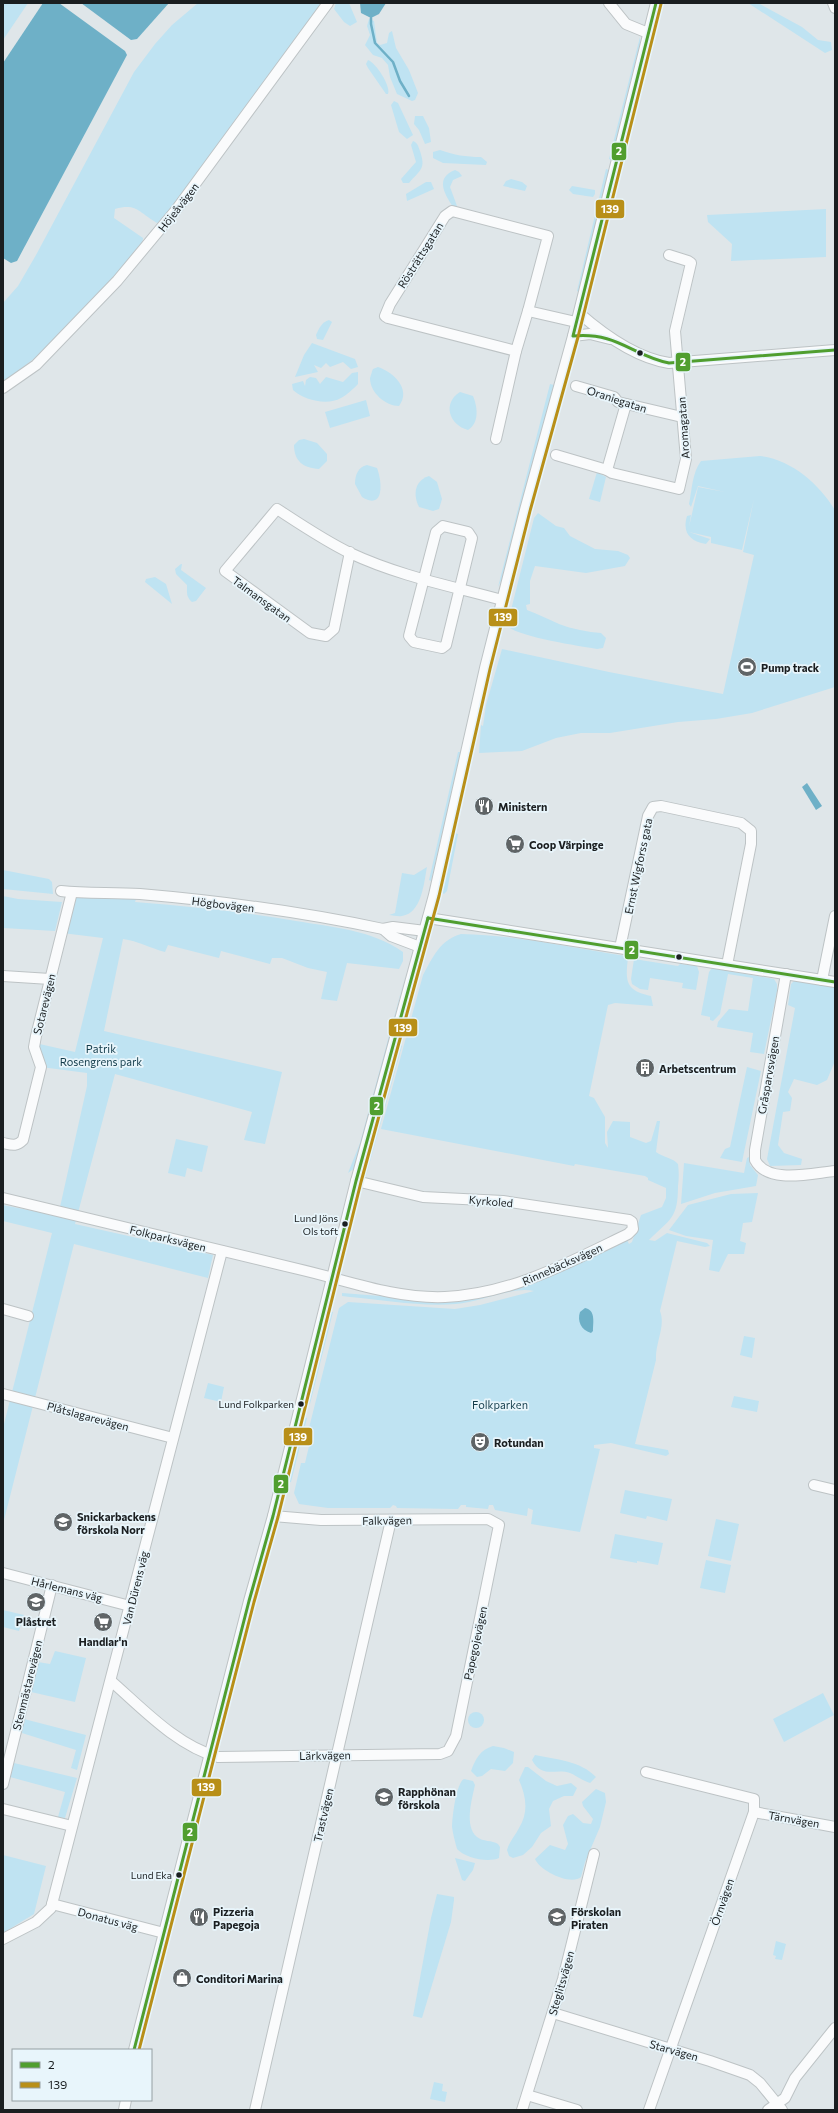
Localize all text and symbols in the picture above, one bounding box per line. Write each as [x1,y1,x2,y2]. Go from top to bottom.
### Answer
line badge: 2 [611,142,627,161]
text: 2 [616,144,622,157]
street label: Höjeåvägen [155,180,201,234]
line badge: 139 [595,199,625,219]
text: 139 [601,202,619,215]
street label: Rösträttsgatan [395,220,445,290]
unlabelled marker [635,348,645,358]
line badge: 2 [675,352,691,372]
text: 2 [680,355,686,368]
street label: Oraniegatan [585,383,649,415]
street label: Aromagatan [674,397,692,459]
street label: Talmansgatan [230,573,294,625]
line badge: 139 [488,608,518,627]
text: 139 [494,610,512,623]
sports icon: Pump track [736,656,758,678]
place label: Pump track [761,661,820,674]
restaurant icon: Ministern [473,795,495,817]
place label: Ministern [498,800,547,813]
street label: Ernst Wigforss gata [621,817,655,915]
supermarket icon: Coop Värpinge [504,833,526,855]
place label: Coop Värpinge [529,838,604,851]
street label: Högbovägen [191,894,255,914]
line badge: 2 [624,940,639,960]
text: 2 [629,943,635,956]
unlabelled marker [674,952,684,962]
street label: Sotarevägen [30,972,58,1036]
line badge: 139 [388,1018,418,1037]
text: 139 [394,1021,412,1034]
street label: Gråsparvsvägen [755,1035,781,1115]
park label: Patrik Rosengrens park [60,1042,142,1068]
building icon: Arbetscentrum [634,1057,656,1079]
place label: Arbetscentrum [659,1062,736,1075]
line badge: 2 [369,1096,384,1116]
text: 2 [374,1099,380,1112]
street label: Kyrkoled [468,1193,514,1209]
place label: Lund Jöns Ols toft [294,1212,338,1237]
marker: Lund Jöns Ols toft [340,1219,350,1229]
street label: Folkparksvägen [129,1222,207,1254]
street label: Rinnebäcksvägen [520,1241,604,1287]
place label: Lund Folkparken [218,1398,294,1410]
park label: Folkparken [472,1398,528,1411]
street label: Plåtslagarevägen [46,1399,130,1433]
marker: Lund Folkparken [296,1399,306,1409]
line badge: 139 [283,1427,313,1446]
text: 139 [289,1430,307,1443]
theatre icon: Rotundan [469,1431,491,1453]
place label: Rotundan [494,1436,544,1449]
line badge: 2 [273,1474,289,1494]
text: 2 [278,1477,284,1490]
place label: Snickarbackens förskola Norr [77,1510,156,1536]
school or university icon: Snickarbackens förskola Norr [52,1511,74,1533]
street label: Falkvägen [362,1513,412,1527]
street label: Van Dürens väg [119,1550,151,1626]
street label: Hårlemans väg [30,1574,104,1604]
school or university icon: Plåstret [25,1591,47,1613]
street label: Papegojevägen [461,1605,489,1681]
supermarket icon: Handlar'n [92,1611,114,1633]
place label: Plåstret [16,1615,57,1628]
place label: Handlar'n [78,1635,128,1648]
street label: Stenmästarevägen [10,1639,44,1731]
street label: Lärkvägen [299,1748,351,1762]
line badge: 139 [191,1778,222,1797]
text: 139 [197,1780,215,1793]
place label: Rapphönan förskola [398,1785,456,1811]
school or university icon: Rapphönan förskola [373,1786,395,1808]
street label: Trastvägen [310,1787,336,1843]
street label: Tärnvägen [767,1808,821,1830]
line badge: 2 [182,1822,198,1842]
text: 2 [187,1825,193,1838]
place label: Lund Eka [131,1869,172,1881]
marker: Lund Eka [174,1870,184,1880]
street label: Örnvägen [707,1877,736,1927]
street label: Donatus väg [77,1905,140,1933]
place label: Pizzeria Papegoja [213,1905,260,1931]
place label: Förskolan Piraten [571,1905,621,1931]
restaurant icon: Pizzeria Papegoja [188,1906,210,1928]
school or university icon: Förskolan Piraten [546,1906,568,1928]
street label: Steglitsvägen [546,1949,576,2017]
shop icon: Conditori Marina [171,1967,193,1989]
place label: Conditori Marina [196,1972,283,1985]
street label: Starvägen [648,2037,700,2063]
legend [12,2049,152,2101]
text: 2 [48,2057,55,2071]
text: 139 [48,2077,67,2091]

